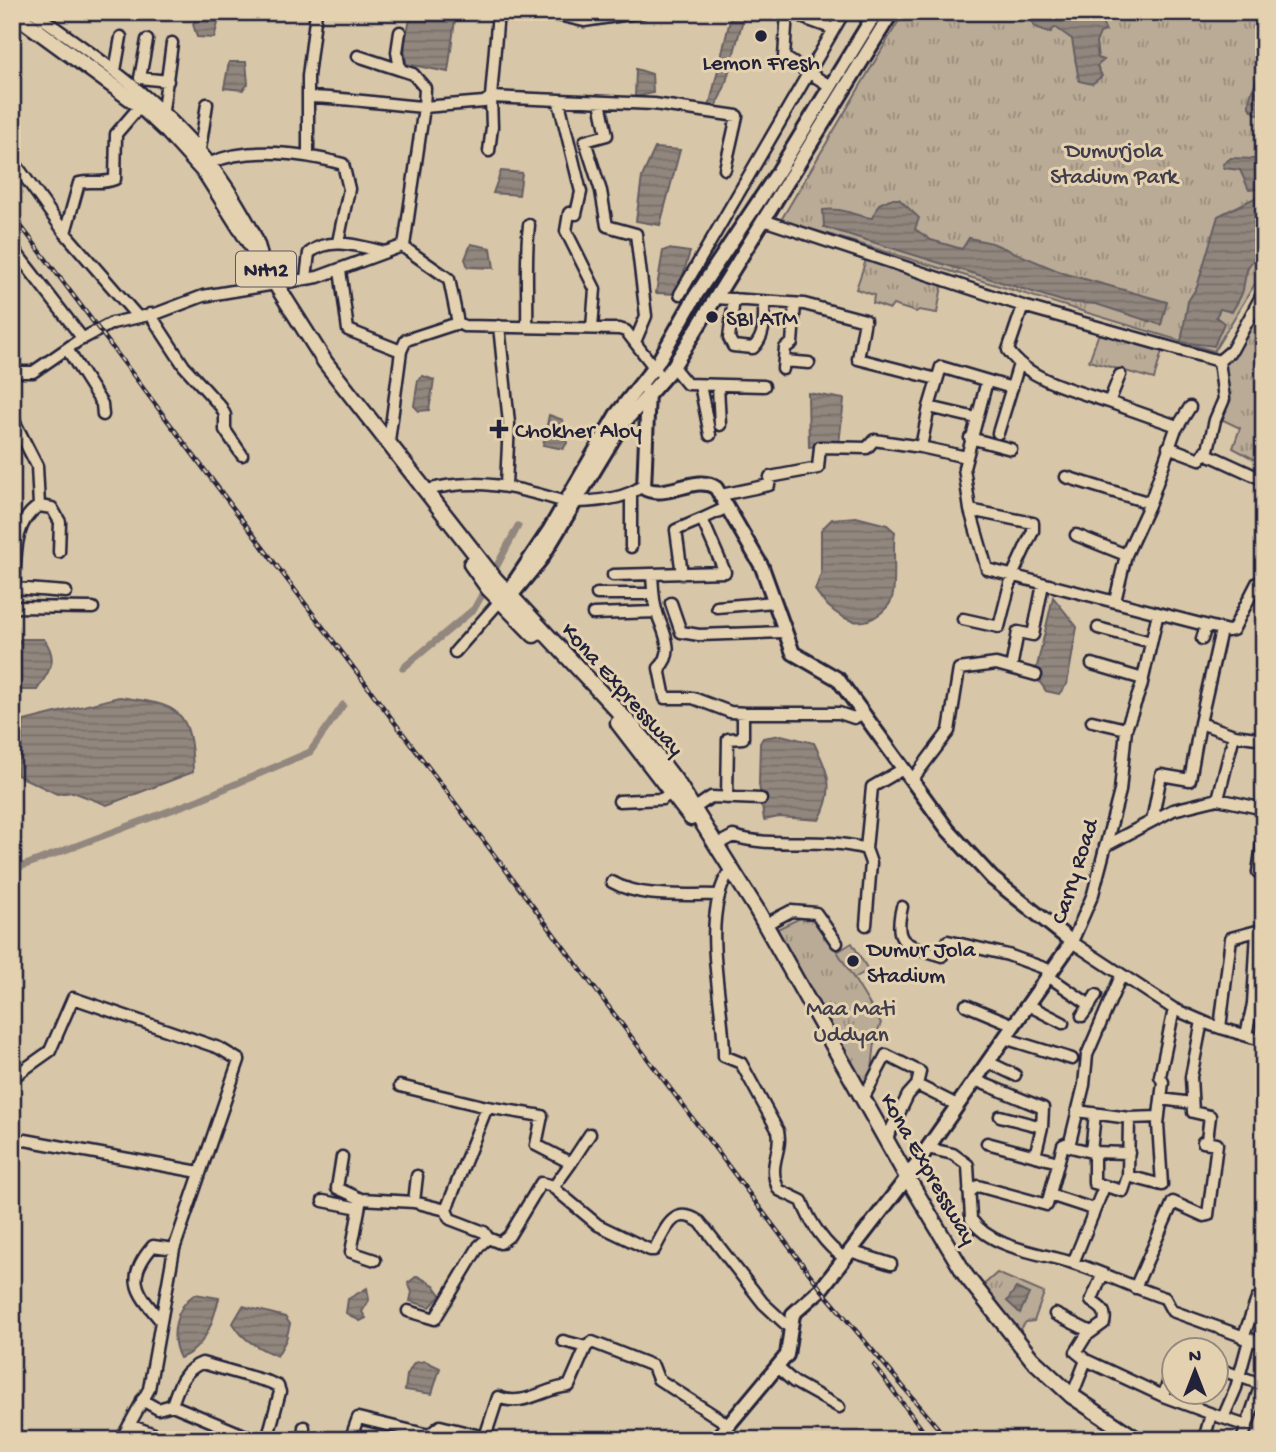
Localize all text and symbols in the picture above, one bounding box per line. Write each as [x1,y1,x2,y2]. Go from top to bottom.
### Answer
marker: Lemon Fresh [753,28,769,44]
place label: Lemon Fresh [702,51,820,78]
park label: Dumurjola Stadium Park [1050,139,1181,192]
road number: NH12 [236,252,296,286]
place label: SBI ATM [726,307,799,334]
marker: SBI ATM [704,309,720,325]
marker: Chokher Aloy [489,419,509,439]
place label: Chokher Aloy [515,419,642,446]
street label: Kona Expressway [554,618,688,763]
street label: Carry Road [1047,815,1106,928]
place label: Dumur Jola Stadium [865,938,977,991]
marker: Dumur Jola Stadium [845,953,861,969]
park label: Maa Mati Uddyan [806,997,896,1050]
street label: Kona Expressway [873,1089,981,1250]
north arrow [1160,1336,1230,1406]
text: N [1189,1346,1201,1369]

